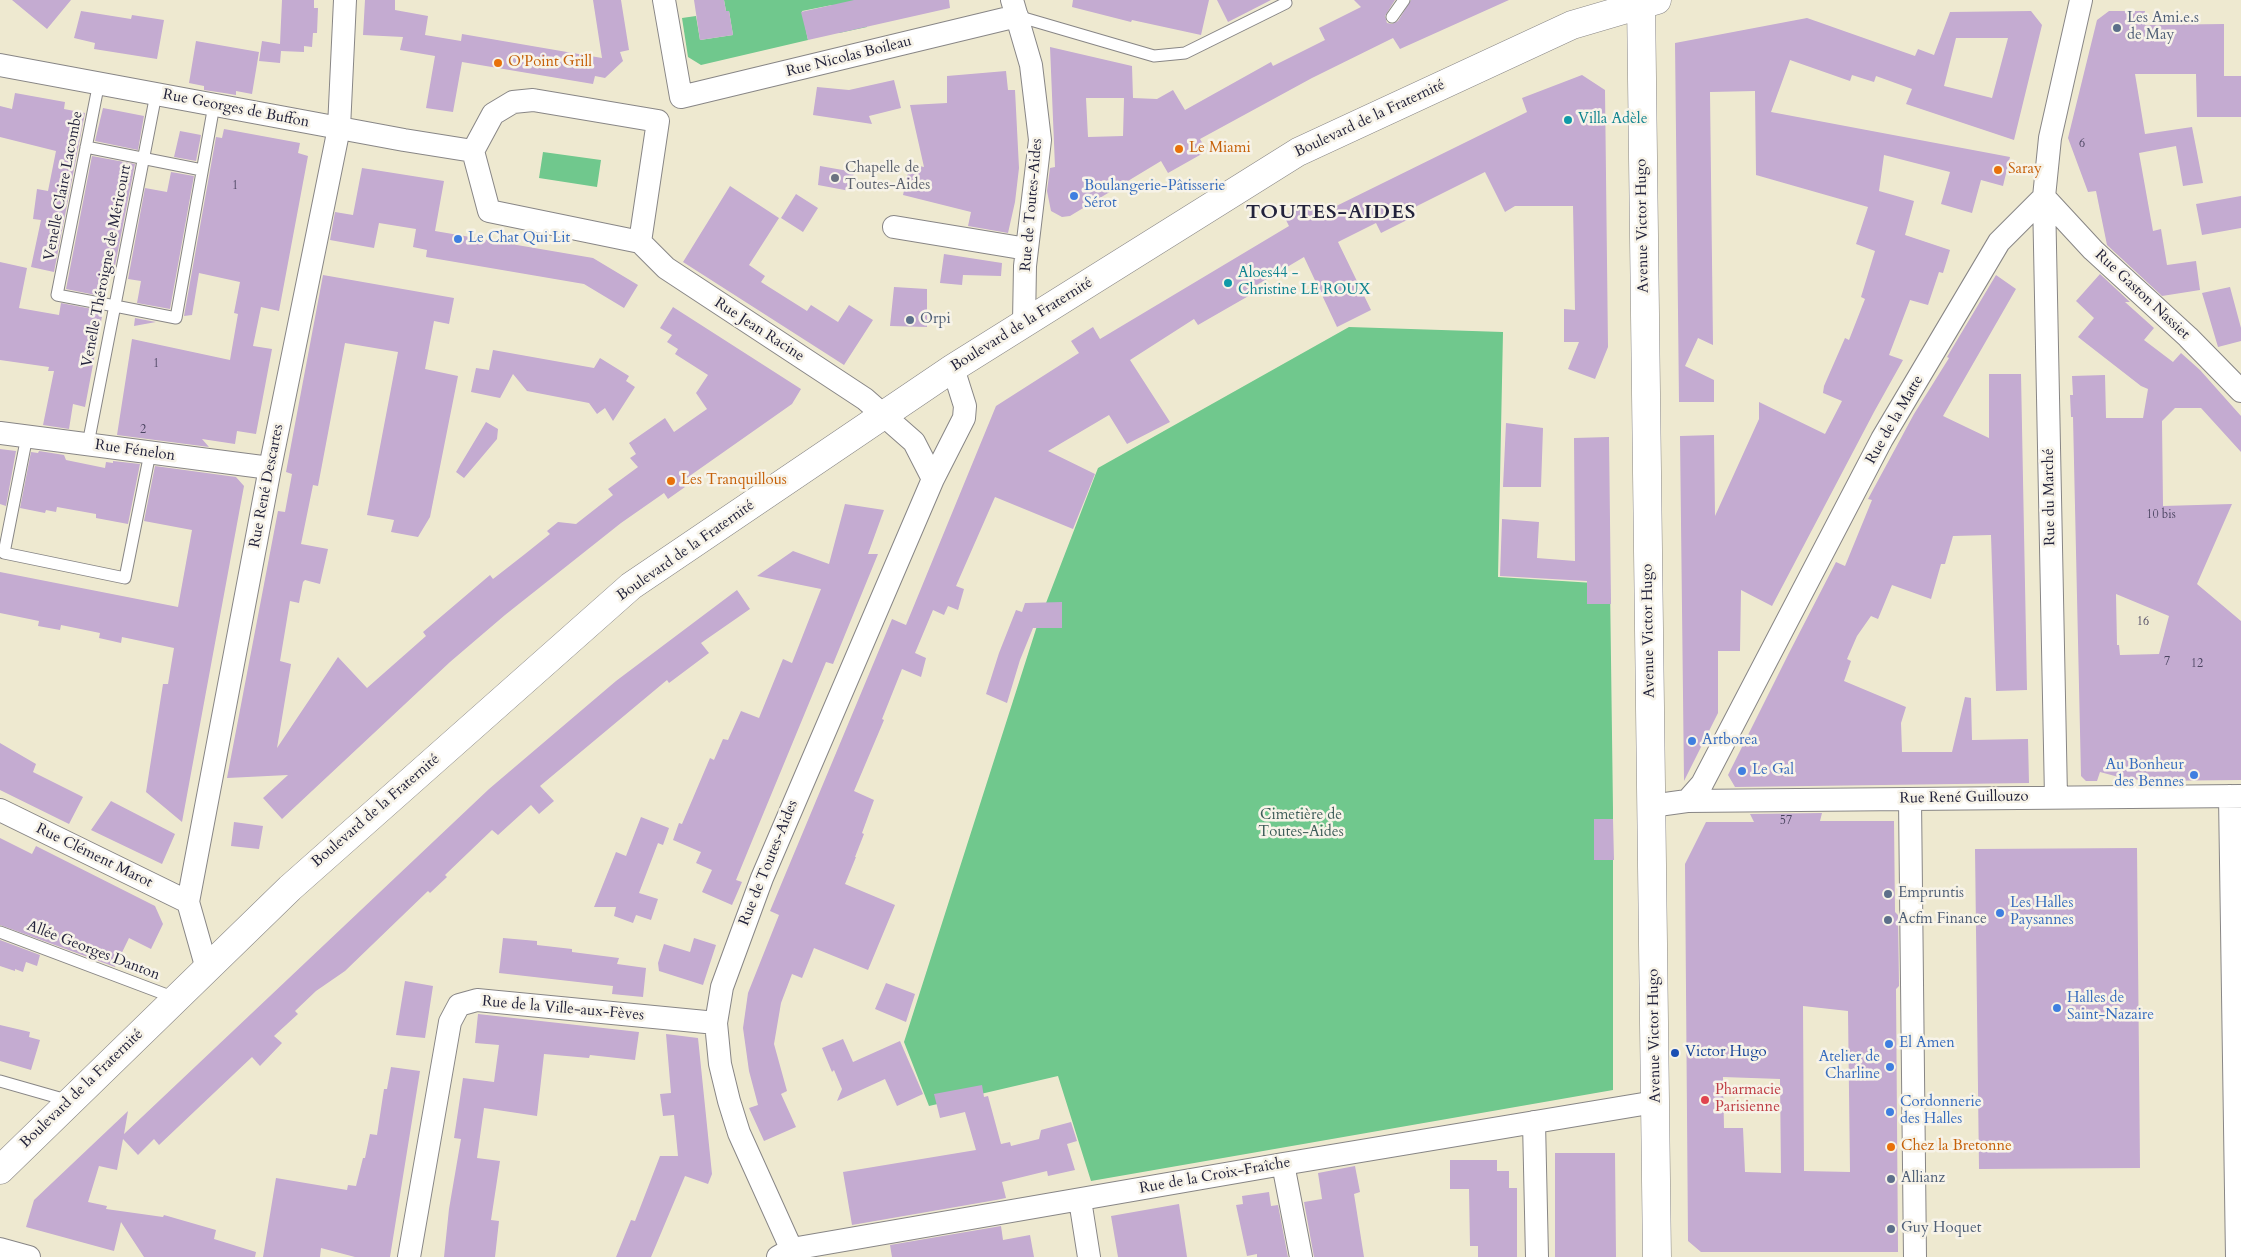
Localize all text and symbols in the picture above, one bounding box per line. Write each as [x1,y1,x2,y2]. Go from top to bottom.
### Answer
place label: Les Ami.e.s de May [2127,10,2199,45]
marker: Les Ami.e.s de May [2111,22,2123,34]
street label: Rue Nicolas Boileau [784,33,914,81]
place label: O'Point Grill [508,54,592,72]
marker: O'Point Grill [492,57,504,69]
street label: Boulevard de la Fraternité [1292,76,1448,162]
street label: Rue Georges de Buffon [161,86,311,132]
street label: Venelle Claire Lacombe [41,110,87,262]
place label: Villa Adèle [1578,111,1647,129]
marker: Villa Adèle [1562,114,1574,126]
house number: 6 [2079,137,2085,151]
street label: Rue de Toutes-Aides [1017,138,1047,272]
place label: Le Miami [1189,140,1251,158]
marker: Le Miami [1173,143,1185,155]
street label: Avenue Victor Hugo [1633,159,1653,293]
place label: Chapelle de Toutes-Aides [845,160,930,195]
place label: Saray [2008,161,2042,179]
street label: Venelle Théroigne de Méricourt [79,163,135,369]
marker: Saray [1992,164,2004,176]
marker: Chapelle de Toutes-Aides [829,172,841,184]
place label: Boulangerie-Pâtisserie Sérot [1084,178,1225,213]
house number: 1 [232,179,238,193]
marker: Boulangerie-Pâtisserie Sérot [1068,190,1080,202]
district label: TOUTES-AIDES [1244,201,1418,225]
place label: Le Chat Qui Lit [468,230,570,248]
marker: Le Chat Qui Lit [452,233,464,245]
street label: Rue Gaston Nassiet [2091,246,2193,344]
place label: Aloes44 - Christine LE ROUX [1238,265,1370,300]
street label: Boulevard de la Fraternité [948,274,1096,376]
marker: Aloes44 - Christine LE ROUX [1222,277,1234,289]
street label: Rue Jean Racine [711,294,807,366]
place label: Orpi [920,311,951,329]
marker: Orpi [904,314,916,326]
house number: 1 [153,357,159,371]
street label: Rue de la Matte [1862,372,1928,468]
house number: 2 [140,423,146,437]
street label: Rue René Descartes [246,423,288,549]
street label: Rue Fénelon [94,436,176,466]
street label: Rue du Marché [2040,448,2060,546]
place label: Les Tranquillous [681,472,787,490]
marker: Les Tranquillous [665,475,677,487]
street label: Boulevard de la Fraternité [614,497,758,605]
house number: 10 bis [2146,508,2176,522]
street label: Avenue Victor Hugo [1639,564,1659,698]
house number: 16 [2137,615,2149,629]
house number: 7 [2164,655,2170,669]
house number: 12 [2191,657,2203,671]
place label: Artborea [1702,732,1758,750]
marker: Artborea [1686,735,1698,747]
street label: Boulevard de la Fraternité [308,751,444,871]
place label: Au Bonheur des Bennes [2105,757,2184,792]
place label: Le Gal [1752,762,1794,780]
marker: Le Gal [1736,765,1748,777]
marker: Au Bonheur des Bennes [2188,769,2200,781]
street label: Rue René Guillouzo [1899,788,2029,808]
street label: Rue de Toutes-Aides [736,798,802,928]
park label: Cimetière de Toutes-Aides [1258,807,1344,842]
house number: 57 [1780,814,1792,828]
street label: Rue Clément Marot [33,820,155,892]
place label: Empruntis [1898,885,1964,903]
marker: Empruntis [1882,888,1894,900]
place label: Les Halles Paysannes [2010,895,2074,930]
marker: Les Halles Paysannes [1994,907,2006,919]
place label: Acfm Finance [1898,911,1987,929]
marker: Acfm Finance [1882,914,1894,926]
street label: Allée Georges Danton [24,917,162,985]
street label: Avenue Victor Hugo [1645,969,1665,1103]
place label: Halles de Saint-Nazaire [2067,990,2154,1025]
street label: Rue de la Ville-aux-Fèves [481,993,645,1025]
marker: Halles de Saint-Nazaire [2051,1002,2063,1014]
street label: Boulevard de la Fraternité [17,1026,147,1152]
place label: El Amen [1899,1035,1955,1053]
marker: El Amen [1883,1038,1895,1050]
place label: Victor Hugo [1685,1044,1767,1062]
marker: Victor Hugo [1669,1047,1681,1059]
place label: Atelier de Charline [1819,1049,1880,1084]
marker: Atelier de Charline [1884,1061,1896,1073]
place label: Pharmacie Parisienne [1715,1082,1781,1117]
marker: Pharmacie Parisienne [1699,1094,1711,1106]
place label: Cordonnerie des Halles [1900,1094,1982,1129]
marker: Cordonnerie des Halles [1884,1106,1896,1118]
place label: Chez la Bretonne [1901,1138,2012,1156]
marker: Chez la Bretonne [1885,1141,1897,1153]
street label: Rue de la Croix-Fraîche [1138,1154,1292,1198]
place label: Allianz [1901,1170,1945,1188]
marker: Allianz [1885,1173,1897,1185]
place label: Guy Hoquet [1901,1220,1982,1238]
marker: Guy Hoquet [1885,1223,1897,1235]

